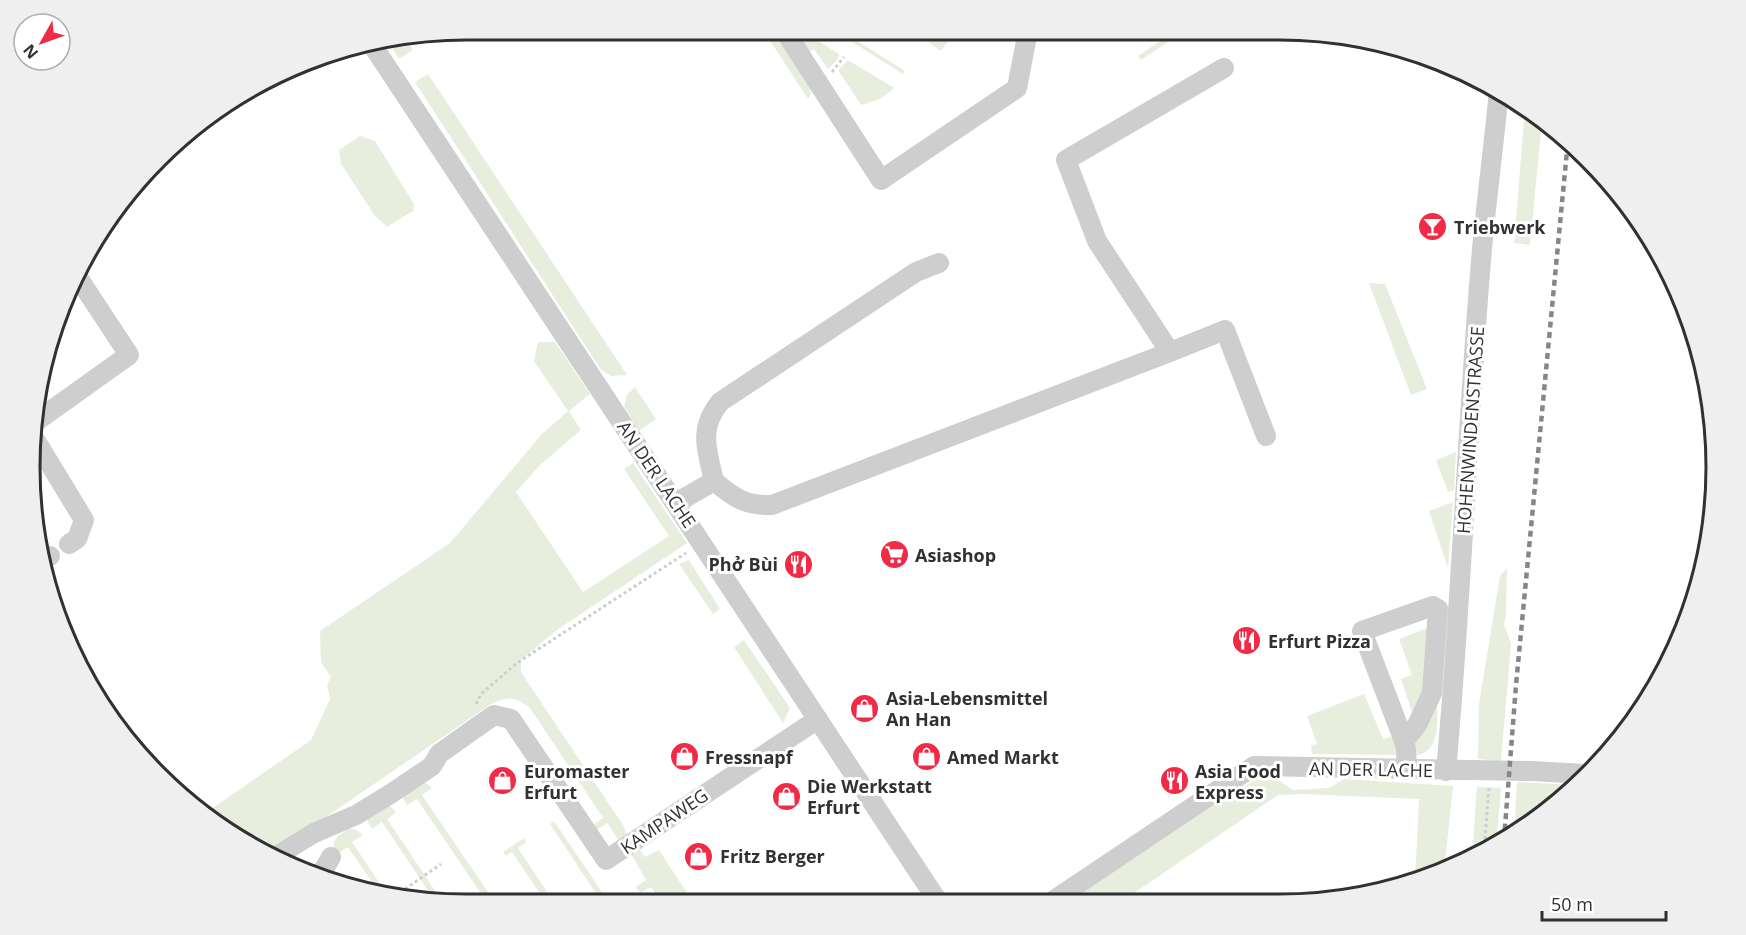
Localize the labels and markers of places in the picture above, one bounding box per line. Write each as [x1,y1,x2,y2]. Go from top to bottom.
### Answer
bar icon: Triebwerk [1417,211,1449,243]
place label: Triebwerk [1454,215,1546,239]
supermarket icon: Asiashop [878,539,910,571]
place label: Asiashop [915,543,996,567]
restaurant icon: Phở Bùi [783,548,815,580]
place label: Phở Bùi [709,552,778,576]
restaurant icon: Erfurt Pizza [1231,625,1263,657]
place label: Erfurt Pizza [1268,629,1371,653]
place label: Asia-Lebensmittel An Han [886,686,1048,731]
shop icon: Asia-Lebensmittel An Han [849,692,881,724]
shop icon: Fressnapf [668,741,700,773]
shop icon: Amed Markt [910,741,942,773]
place label: Fressnapf [705,745,794,769]
place label: Amed Markt [947,745,1059,769]
place label: Euromaster Erfurt [524,759,629,804]
place label: Asia Food Express [1195,759,1281,804]
shop icon: Euromaster Erfurt [487,765,519,797]
restaurant icon: Asia Food Express [1158,765,1190,797]
place label: Die Werkstatt Erfurt [807,774,932,819]
shop icon: Die Werkstatt Erfurt [770,780,802,812]
shop icon: Fritz Berger [683,840,715,872]
place label: Fritz Berger [720,844,825,868]

